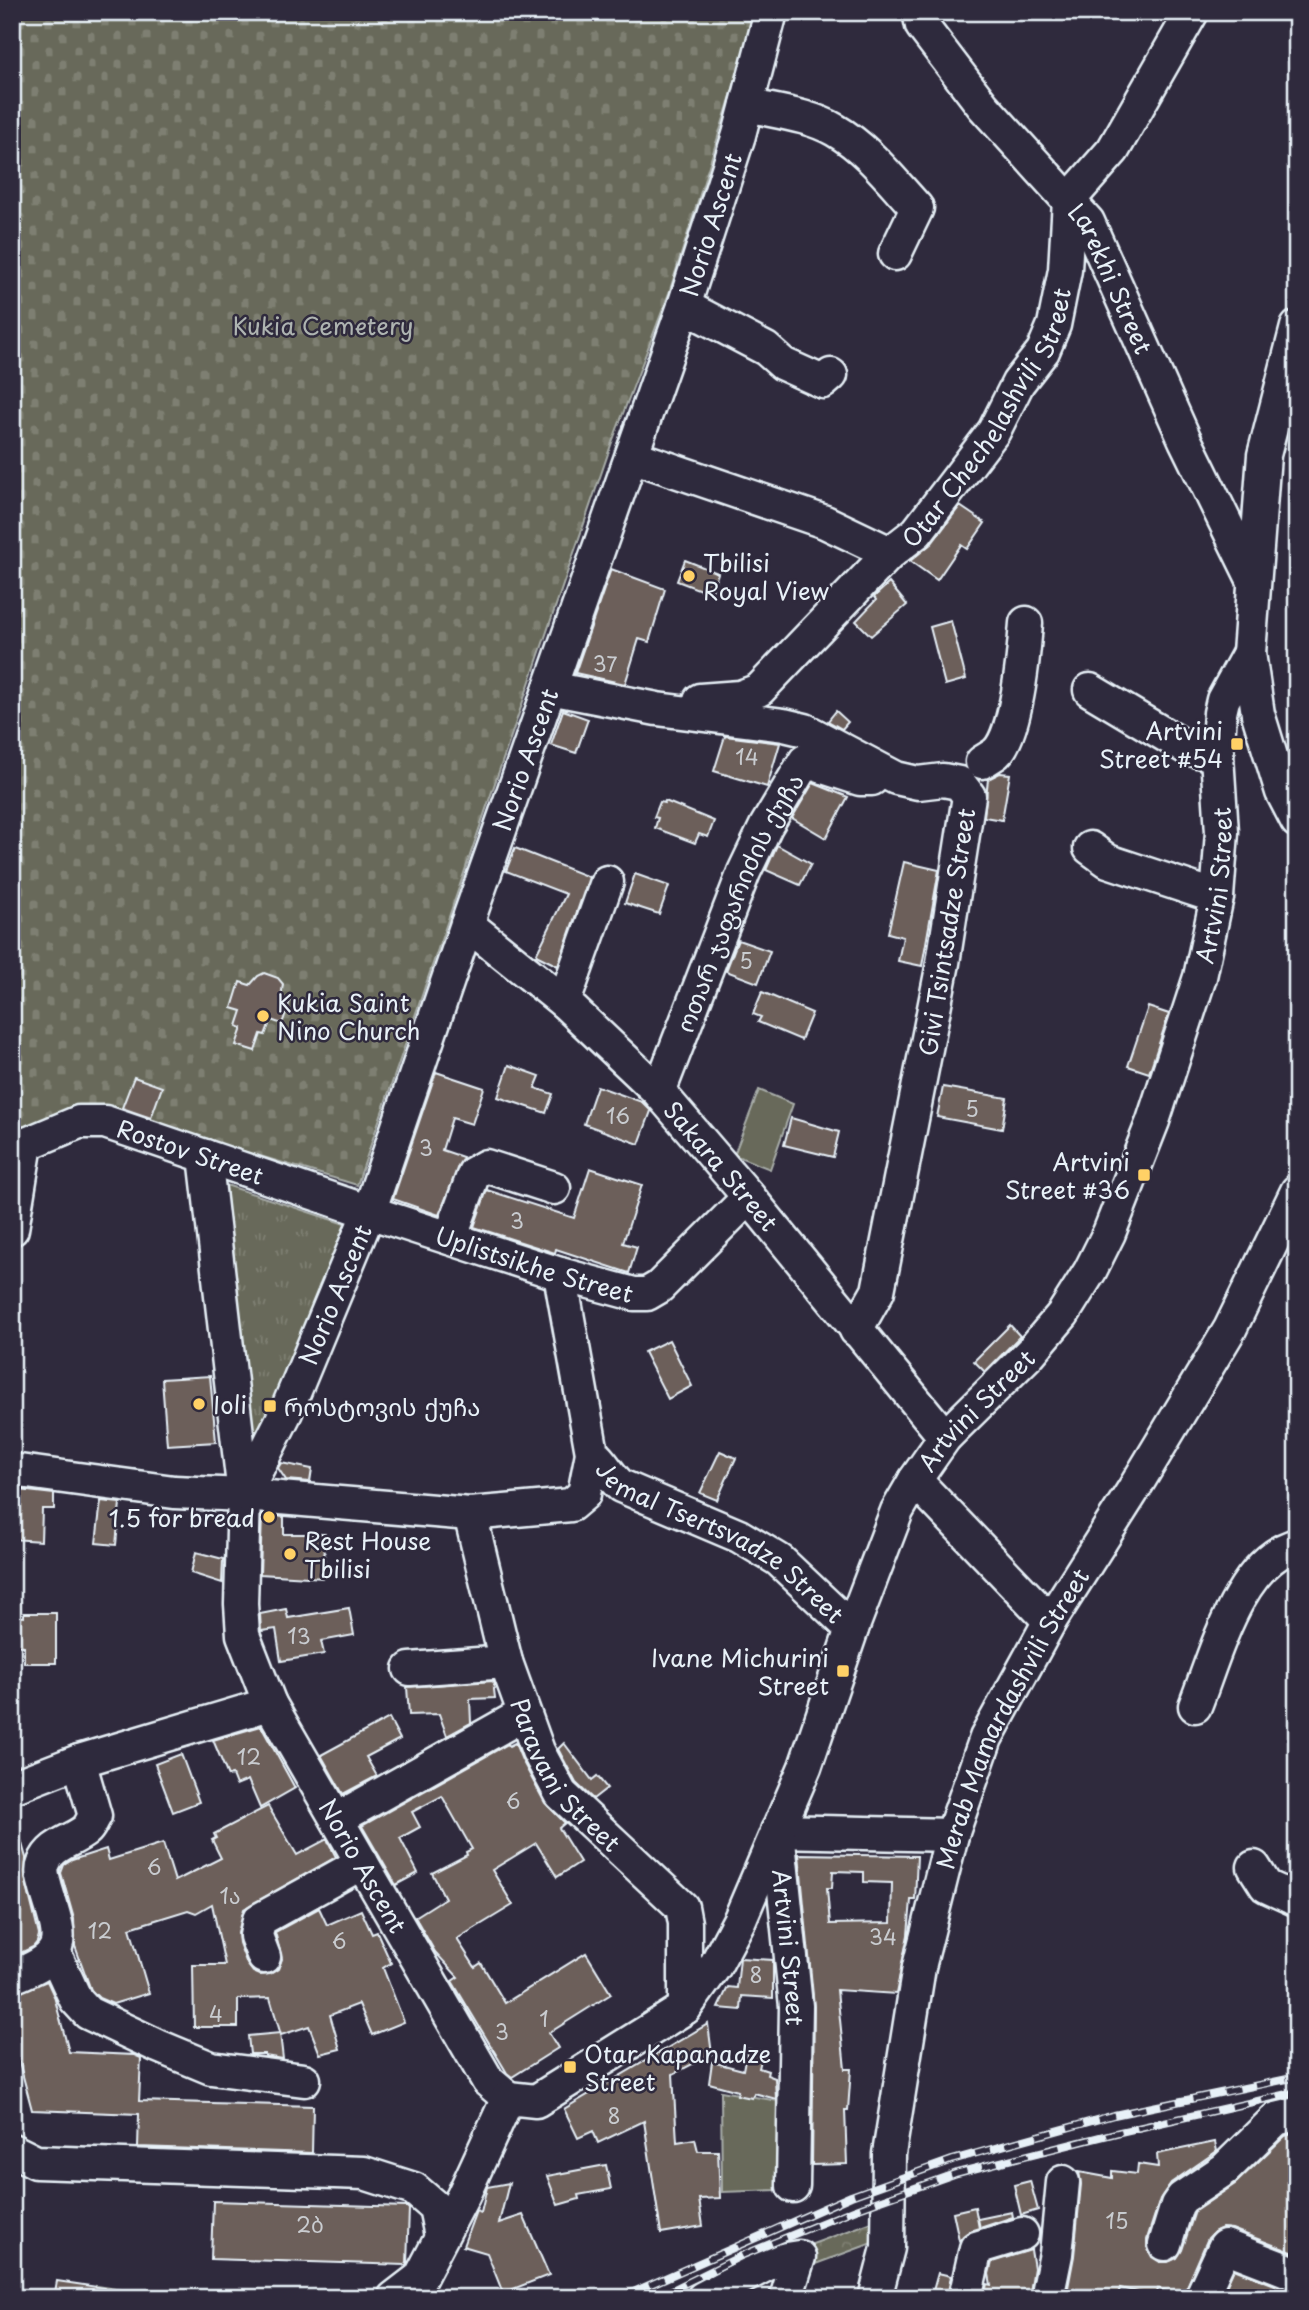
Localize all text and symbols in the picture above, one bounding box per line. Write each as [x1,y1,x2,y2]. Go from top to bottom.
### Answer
street label: Norio Ascent [670,148,750,302]
street label: Larekhi Street [1060,194,1162,360]
street label: Otar Chechelashvili Street [894,284,1079,556]
park label: Kukia Cemetery [232,307,414,343]
place label: Tbilisi Royal View [703,544,830,608]
marker: Tbilisi Royal View [681,568,697,584]
house number: 37 [593,647,617,679]
street label: Norio Ascent [483,683,567,836]
place label: Artvini Street #54 [1099,712,1223,776]
marker: Artvini Street #54 [1229,736,1245,752]
house number: 14 [735,740,759,772]
street label: ოთარ ჯაფარიძის ქუჩა [666,766,812,1037]
street label: Givi Tsintsadze Street [909,805,983,1058]
street label: Artvini Street [1185,806,1240,967]
house number: 5 [739,944,753,976]
place label: Kukia Saint Nino Church [277,984,420,1048]
marker: Kukia Saint Nino Church [255,1008,271,1024]
house number: 5 [965,1092,979,1124]
street label: Sakara Street [656,1093,788,1239]
house number: 16 [606,1099,630,1131]
street label: Rostov Street [113,1110,269,1193]
house number: 3 [419,1131,433,1163]
place label: Artvini Street #36 [1005,1143,1130,1207]
marker: Artvini Street #36 [1136,1167,1152,1183]
house number: 3 [510,1204,524,1236]
street label: Uplistsikhe Street [431,1217,638,1311]
street label: Norio Ascent [289,1219,380,1371]
street label: Artvini Street [909,1340,1043,1478]
place label: Ioli [213,1386,247,1422]
place label: როსტოვის ქუჩა [284,1388,480,1424]
marker: Ioli [191,1396,207,1412]
marker: როსტოვის ქუჩა [262,1398,278,1414]
street label: Jemal Tsertsvadze Street [588,1453,853,1631]
place label: 1.5 for bread [109,1499,255,1535]
marker: 1.5 for bread [261,1509,277,1525]
place label: Rest House Tbilisi [304,1522,431,1586]
marker: Rest House Tbilisi [282,1546,298,1562]
street label: Merab Mamardashvili Street [926,1561,1097,1873]
house number: 13 [287,1619,311,1651]
place label: Ivane Michurini Street [651,1639,829,1703]
marker: Ivane Michurini Street [835,1663,851,1679]
street label: Paravani Street [502,1693,629,1860]
house number: 12 [237,1740,261,1772]
house number: 6 [506,1784,520,1816]
street label: Norio Ascent [310,1792,417,1939]
house number: 6 [147,1850,161,1882]
street label: Artvini Street [764,1867,814,2026]
house number: 1ა [220,1879,240,1911]
house number: 12 [88,1914,112,1946]
house number: 34 [869,1920,897,1952]
house number: 6 [332,1924,346,1956]
house number: 8 [749,1958,763,1990]
house number: 4 [209,1997,223,2029]
house number: 1 [539,2002,549,2034]
house number: 3 [495,2015,509,2047]
place label: Otar Kapanadze Street [584,2035,771,2099]
marker: Otar Kapanadze Street [562,2059,578,2075]
house number: 8 [607,2099,621,2131]
house number: 15 [1106,2204,1128,2236]
house number: 2ბ [296,2208,324,2240]

